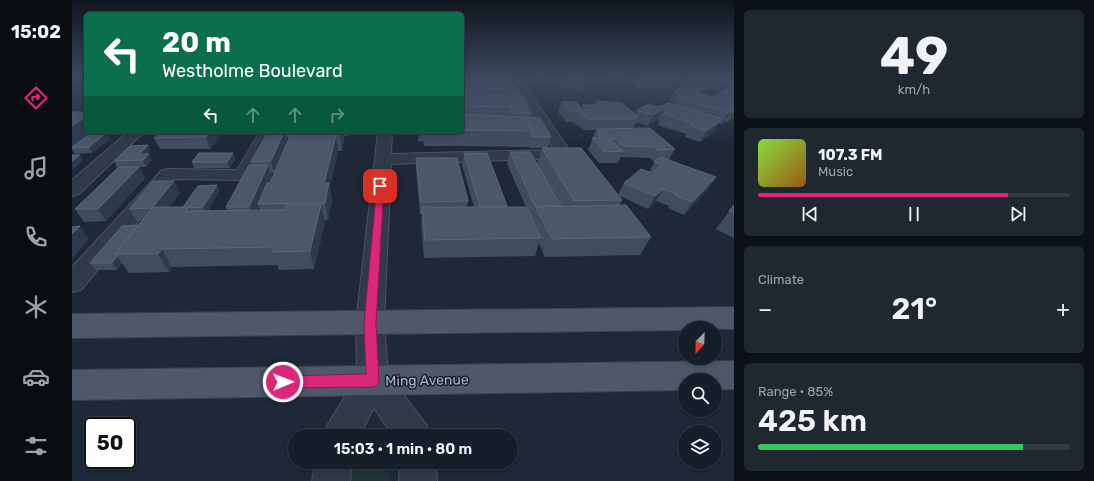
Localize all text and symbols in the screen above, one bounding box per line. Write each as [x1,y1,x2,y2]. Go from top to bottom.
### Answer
text: 15:02 [11,21,61,43]
text: 49 [880,25,948,87]
text: 20 m [162,26,231,59]
icon: left [96,28,148,80]
text: Westholme Boulevard [162,60,343,82]
text: km/h [898,82,930,97]
icon: directions [22,84,50,112]
icon: left [200,104,222,126]
icon: ahead [242,104,264,126]
icon: ahead [284,104,306,126]
icon: right [326,104,348,126]
text: 107.3 FM [818,146,882,164]
icon: music [22,154,50,182]
text: Music [818,164,853,179]
pin [363,169,397,203]
icon: arrive [369,175,391,197]
icon: previous [799,203,821,225]
icon: pause [903,203,925,225]
icon: next [1007,203,1029,225]
icon: phone [22,223,50,251]
text: Climate [758,272,804,287]
text: 21° [892,291,937,327]
icon: climate [22,293,50,321]
text: − [758,296,772,323]
text: + [1056,296,1070,323]
north arrow [678,321,722,365]
map controls [678,321,722,469]
position arrow [262,361,304,403]
icon: car [22,363,50,391]
street label: Ming Avenue [385,371,469,390]
button: search [678,373,722,417]
text: Range · 85% [758,384,833,399]
text: 425 km [758,403,867,439]
speed limit sign: 50 [84,417,136,469]
button: layers [678,425,722,469]
icon: filters [22,432,50,460]
text: 15:03 · 1 min · 80 m [334,440,472,458]

